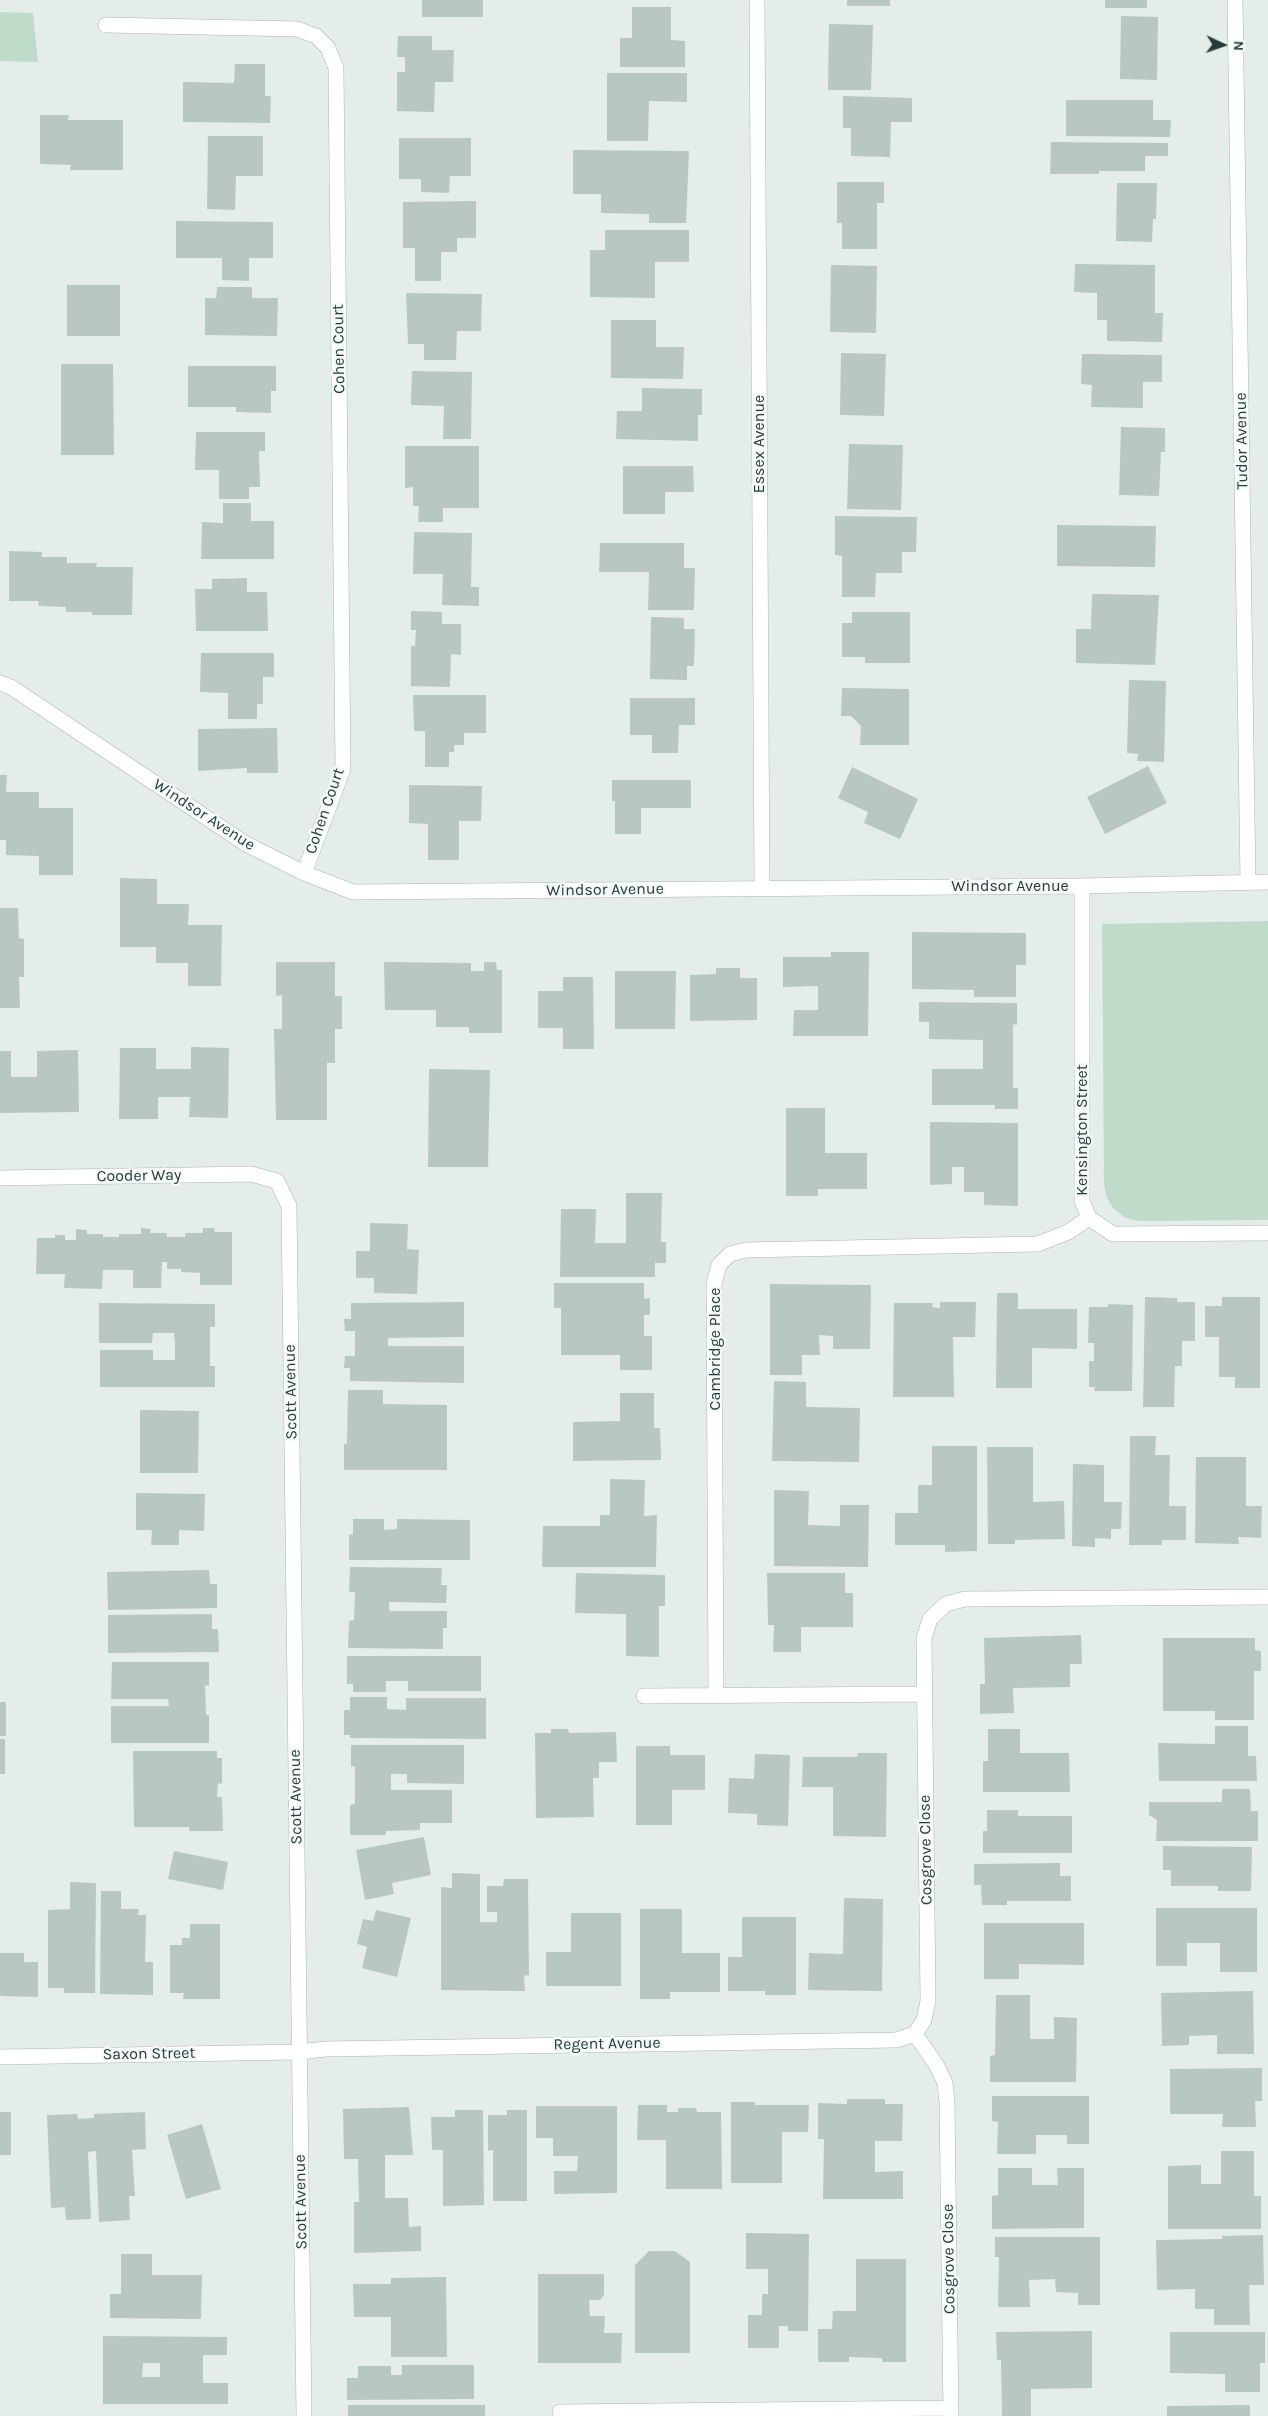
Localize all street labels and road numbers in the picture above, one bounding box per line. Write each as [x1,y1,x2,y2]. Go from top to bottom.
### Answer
street label: Cohen Court [329,304,349,394]
street label: Tudor Avenue [1232,392,1252,490]
street label: Essex Avenue [749,395,769,493]
street label: Cohen Court [301,765,349,857]
street label: Windsor Avenue [149,775,259,855]
street label: Windsor Avenue [951,876,1069,896]
street label: Windsor Avenue [546,879,664,901]
street label: Kensington Street [1072,1064,1092,1196]
street label: Cooder Way [97,1166,181,1186]
street label: Cambridge Place [705,1288,725,1410]
street label: Scott Avenue [281,1344,301,1440]
street label: Scott Avenue [286,1749,306,1845]
street label: Cosgrove Close [915,1795,937,1905]
street label: Regent Avenue [553,2033,661,2055]
street label: Saxon Street [102,2044,196,2064]
street label: Scott Avenue [291,2154,311,2250]
street label: Cosgrove Close [938,2204,960,2314]

